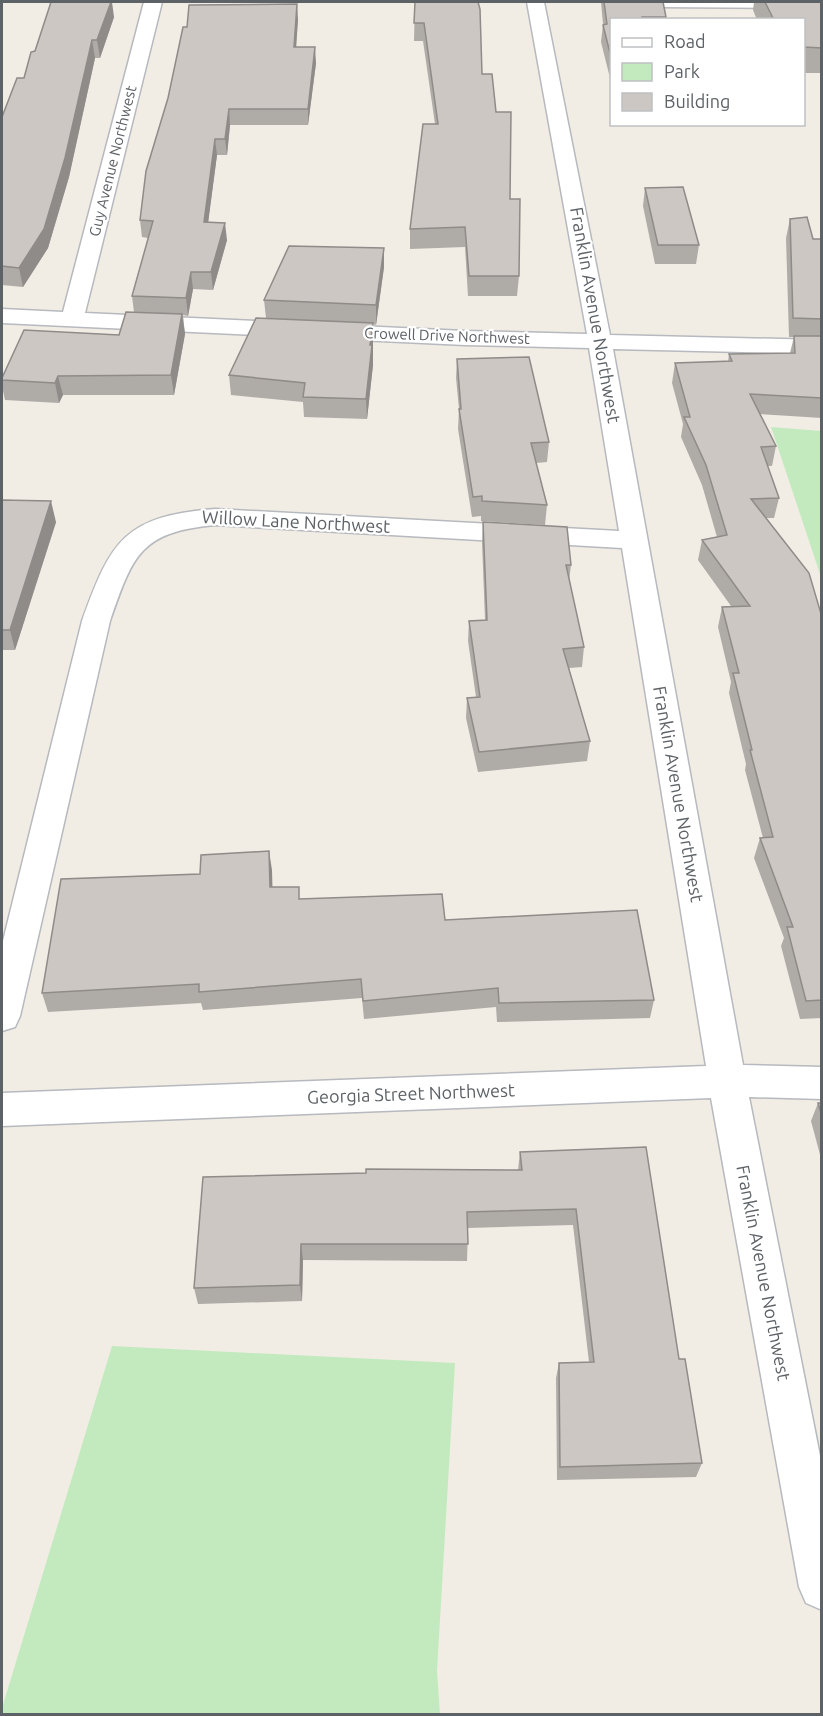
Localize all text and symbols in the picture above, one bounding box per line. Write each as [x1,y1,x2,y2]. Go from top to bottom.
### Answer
legend [610,18,805,126]
text: Road [664,31,706,51]
text: Park [664,61,700,81]
street label: Guy Avenue Northwest [86,84,140,238]
text: Building [664,91,730,111]
street label: Franklin Avenue Northwest [567,205,625,424]
street label: Crowell Drive Northwest [364,324,530,347]
street label: Willow Lane Northwest [201,506,391,536]
street label: Franklin Avenue Northwest [650,684,708,903]
street label: Georgia Street Northwest [307,1079,515,1107]
street label: Franklin Avenue Northwest [733,1163,795,1382]

